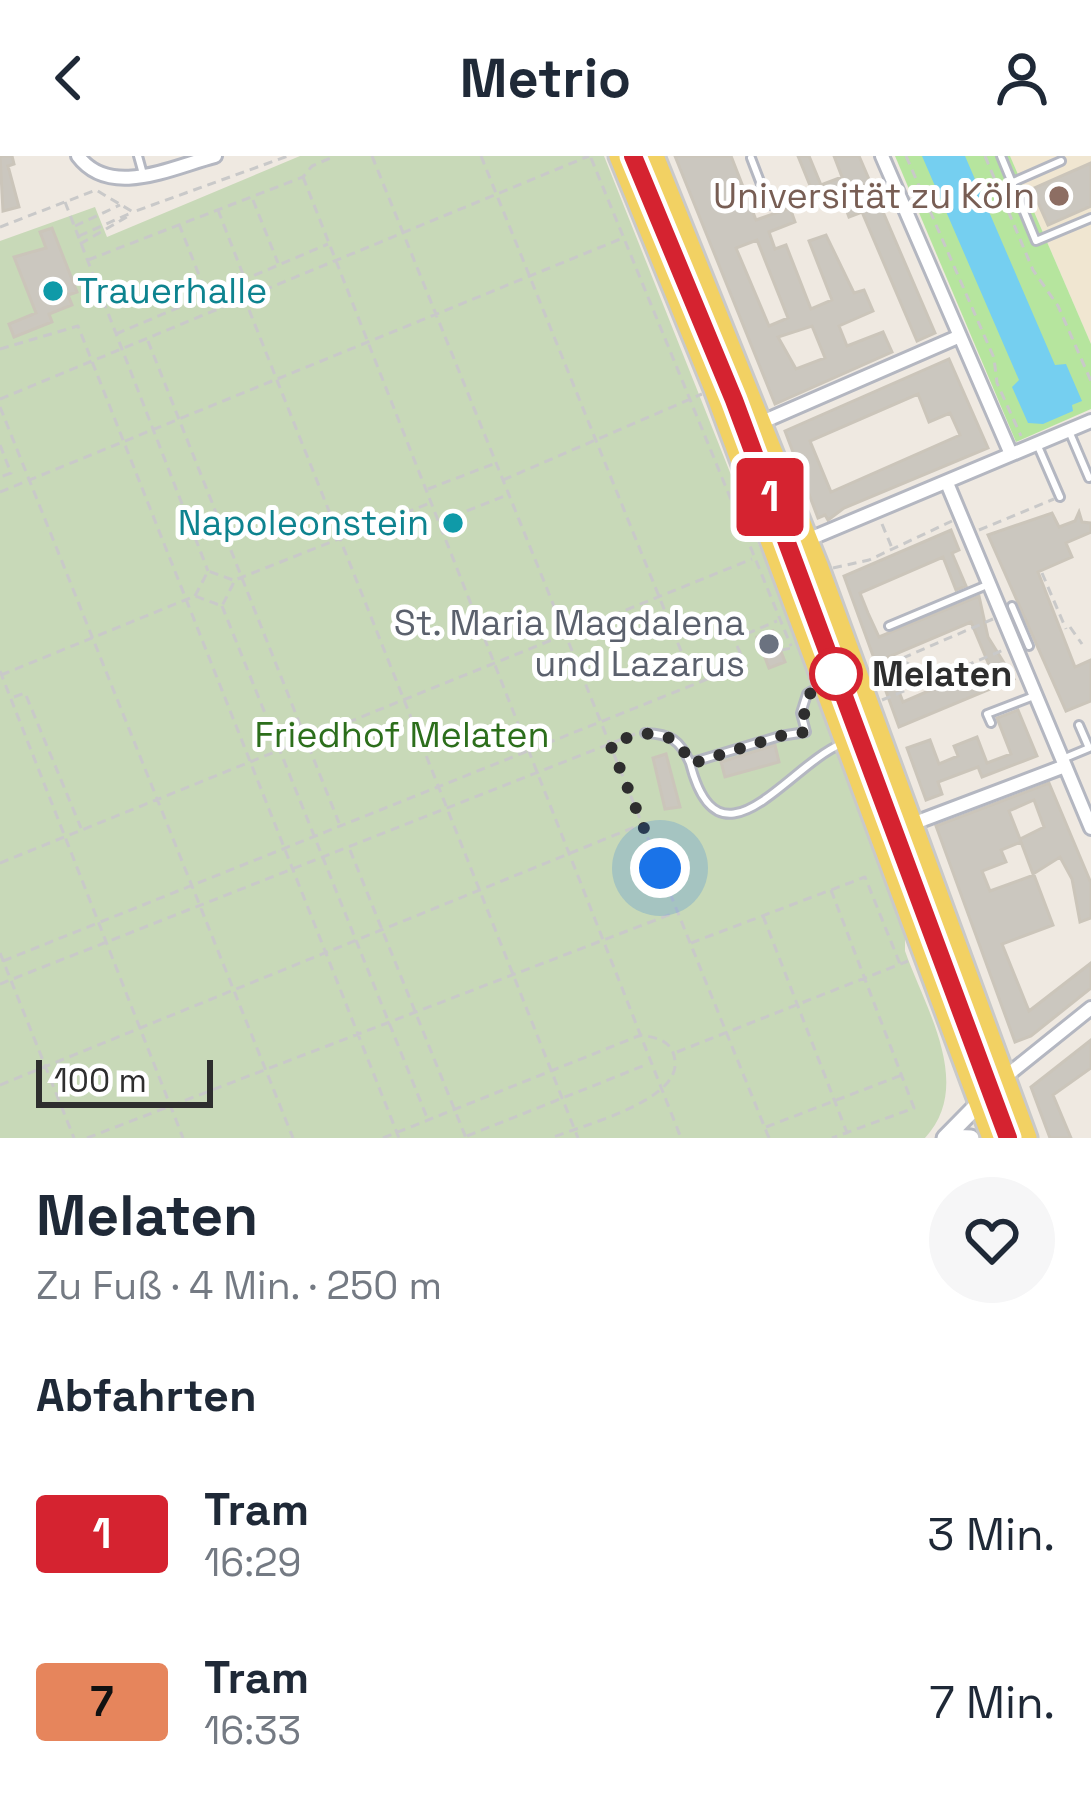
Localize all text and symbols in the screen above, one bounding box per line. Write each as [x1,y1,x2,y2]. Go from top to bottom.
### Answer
text: Metrio [460,44,631,113]
icon: back [36,45,102,111]
icon: person [989,45,1055,111]
place label: Universität zu Köln [713,173,1035,219]
marker: Universität zu Köln [1046,183,1072,209]
place label: Trauerhalle [77,268,267,314]
marker: Trauerhalle [40,278,66,304]
line badge: 1 [731,458,809,536]
text: 1 [761,470,779,523]
place label: Napoleonstein [178,500,429,546]
marker: Napoleonstein [440,510,466,536]
place label: St. Maria Magdalena und Lazarus [394,600,745,687]
marker: St. Maria Magdalena und Lazarus [756,631,782,657]
marker: Melaten [811,649,861,699]
place label: Melaten [872,651,1012,697]
park label: Friedhof Melaten [254,712,550,758]
your location [630,838,690,898]
scale bar [36,1054,213,1107]
text: 100 m [54,1060,147,1102]
button: heart [929,1177,1055,1303]
text: Melaten [36,1179,258,1252]
text: Zu Fuß · 4 Min. · 250 m [36,1261,442,1310]
text: Abfahrten [36,1367,257,1424]
text: Tram [204,1481,309,1538]
text: 3 Min. [927,1506,1055,1563]
text: 1 [93,1507,111,1560]
text: 16:29 [204,1538,301,1587]
text: Tram [204,1649,309,1706]
text: 7 Min. [929,1674,1055,1731]
text: 7 [90,1675,114,1728]
text: 16:33 [204,1706,301,1755]

